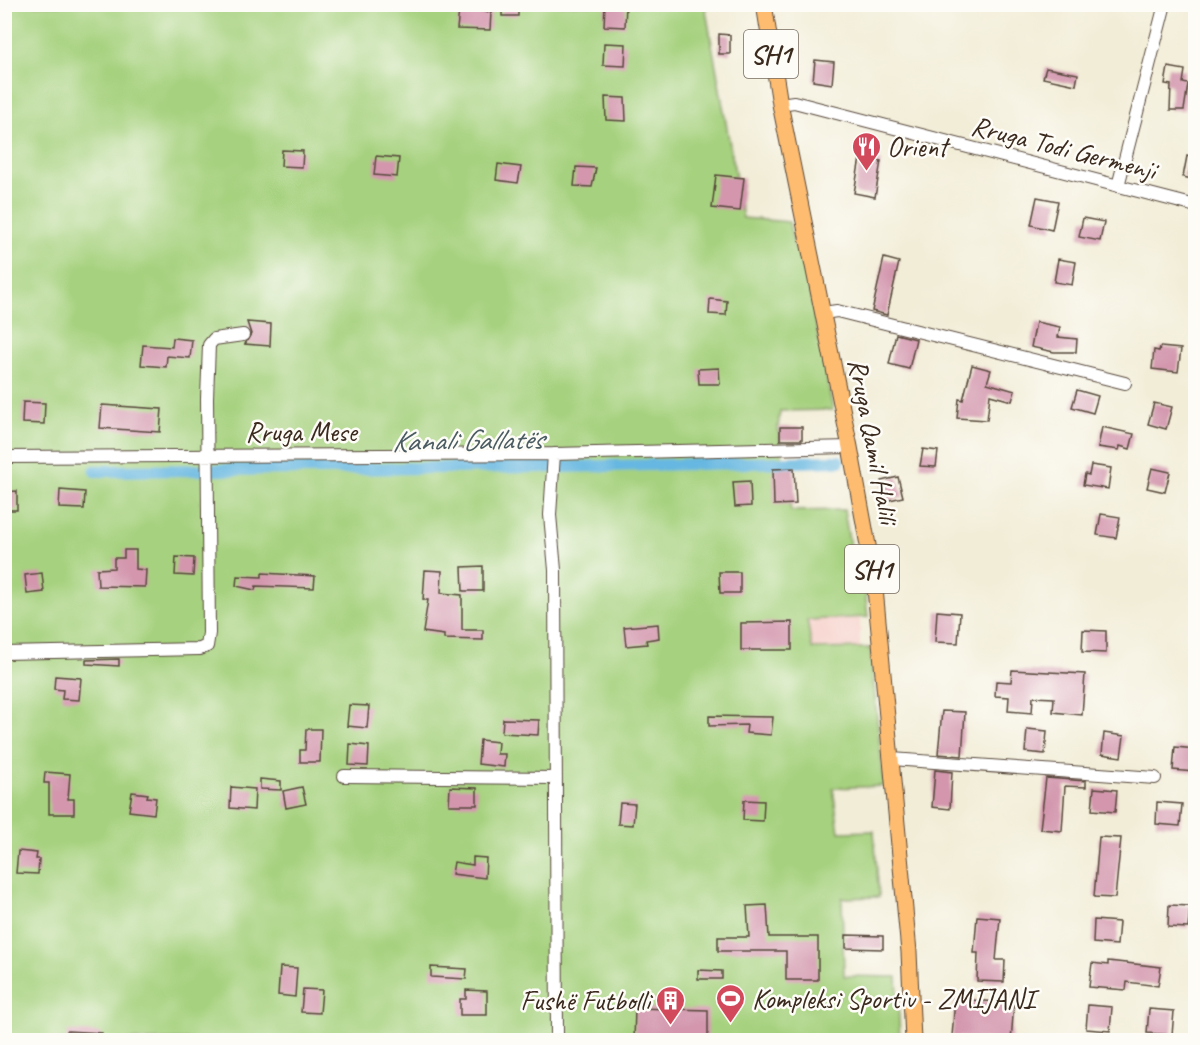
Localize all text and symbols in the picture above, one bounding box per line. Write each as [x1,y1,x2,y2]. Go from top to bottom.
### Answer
road number: SH1 [744,30,798,78]
street label: Rruga Todi Germenji [968,108,1164,188]
place label: Orient [887,129,951,164]
restaurant icon: Orient [850,130,882,172]
street label: Rruga Qamil Halili [840,355,907,530]
street label: Rruga Mese [245,414,358,449]
water label: Kanali Gallatës [392,420,548,460]
road number: SH1 [845,545,899,593]
place label: Kompleksi Sportiv - ZMIJANI [752,981,1040,1016]
sports icon: Kompleksi Sportiv - ZMIJANI [715,982,747,1024]
place label: Fushë Futbolli [520,983,654,1018]
building icon: Fushë Futbolli [655,984,687,1026]

